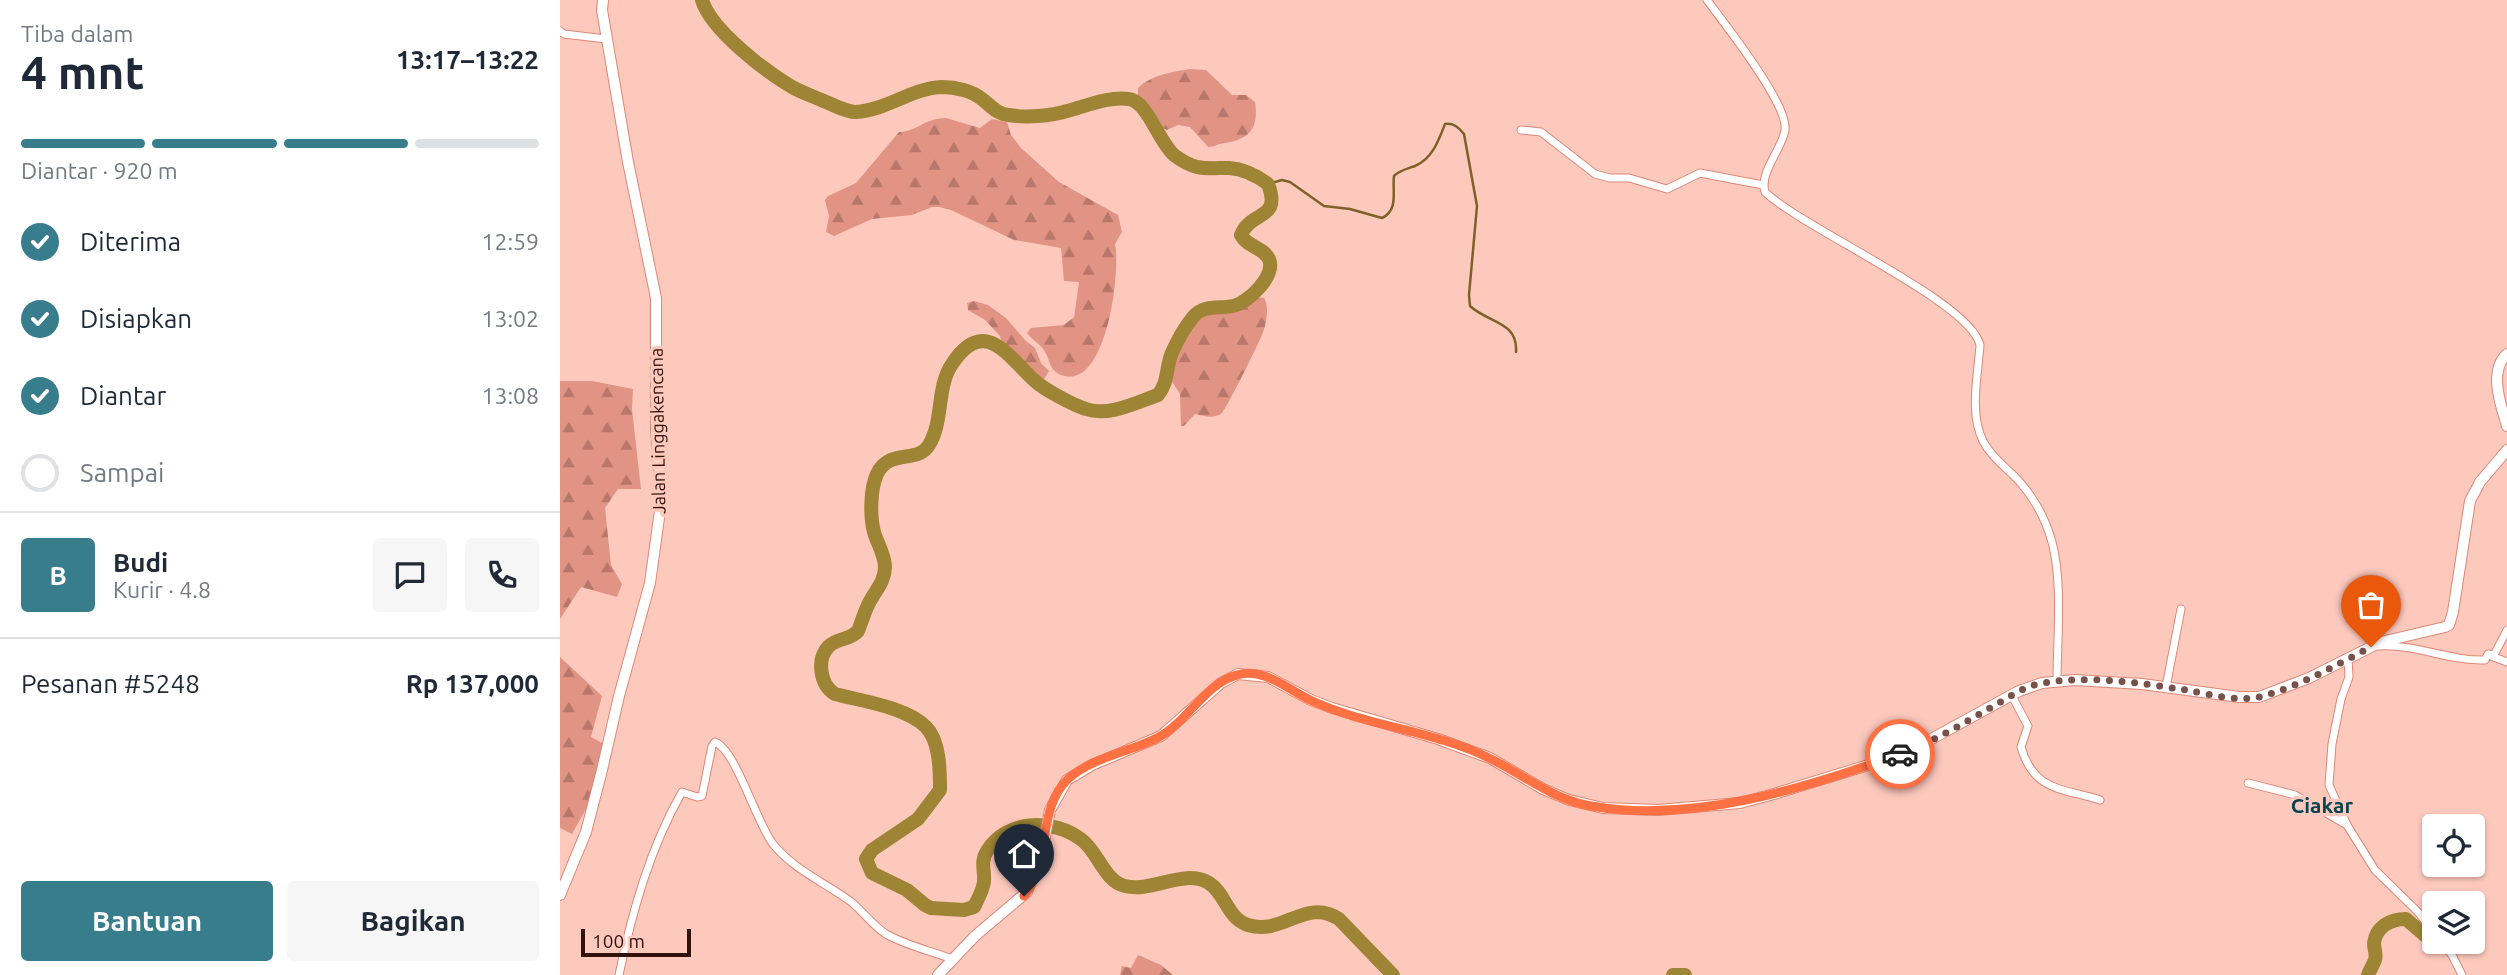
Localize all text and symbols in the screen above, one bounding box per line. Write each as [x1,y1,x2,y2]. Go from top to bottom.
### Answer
text: Tiba dalam [21,21,133,46]
text: 13:17–13:22 [396,45,539,74]
text: 4 mnt [21,46,144,98]
text: Diantar · 920 m [21,158,178,183]
icon: check [21,223,59,261]
text: Diterima [80,227,181,256]
text: 12:59 [481,229,539,254]
icon: check [21,300,59,338]
text: Disiapkan [80,304,192,333]
text: 13:02 [481,306,539,331]
street label: Jalan Linggakencana [646,348,668,514]
icon: check [21,377,59,415]
text: Diantar [80,381,166,410]
text: 13:08 [481,383,539,408]
text: Sampai [80,458,164,487]
button: chat [373,538,447,612]
button: phone [465,538,539,612]
text: Budi [113,548,168,577]
text: B [49,561,67,590]
pin [2341,575,2401,647]
text: Kurir · 4.8 [113,577,211,602]
icon: bag [2352,586,2390,624]
text: Pesanan #5248 [21,669,200,698]
text: Rp 137,000 [406,669,539,698]
courier [1865,719,1935,789]
icon: car [1881,735,1919,773]
district label: Ciakar [2291,793,2354,817]
map controls [2422,814,2485,954]
button: locate [2422,814,2485,877]
pin [994,824,1054,896]
icon: home [1005,835,1043,873]
button: Bantuan [21,881,273,961]
button: Bagikan [287,881,539,961]
button: layers [2422,891,2485,954]
scale bar [581,926,691,958]
text: 100 m [592,930,645,952]

